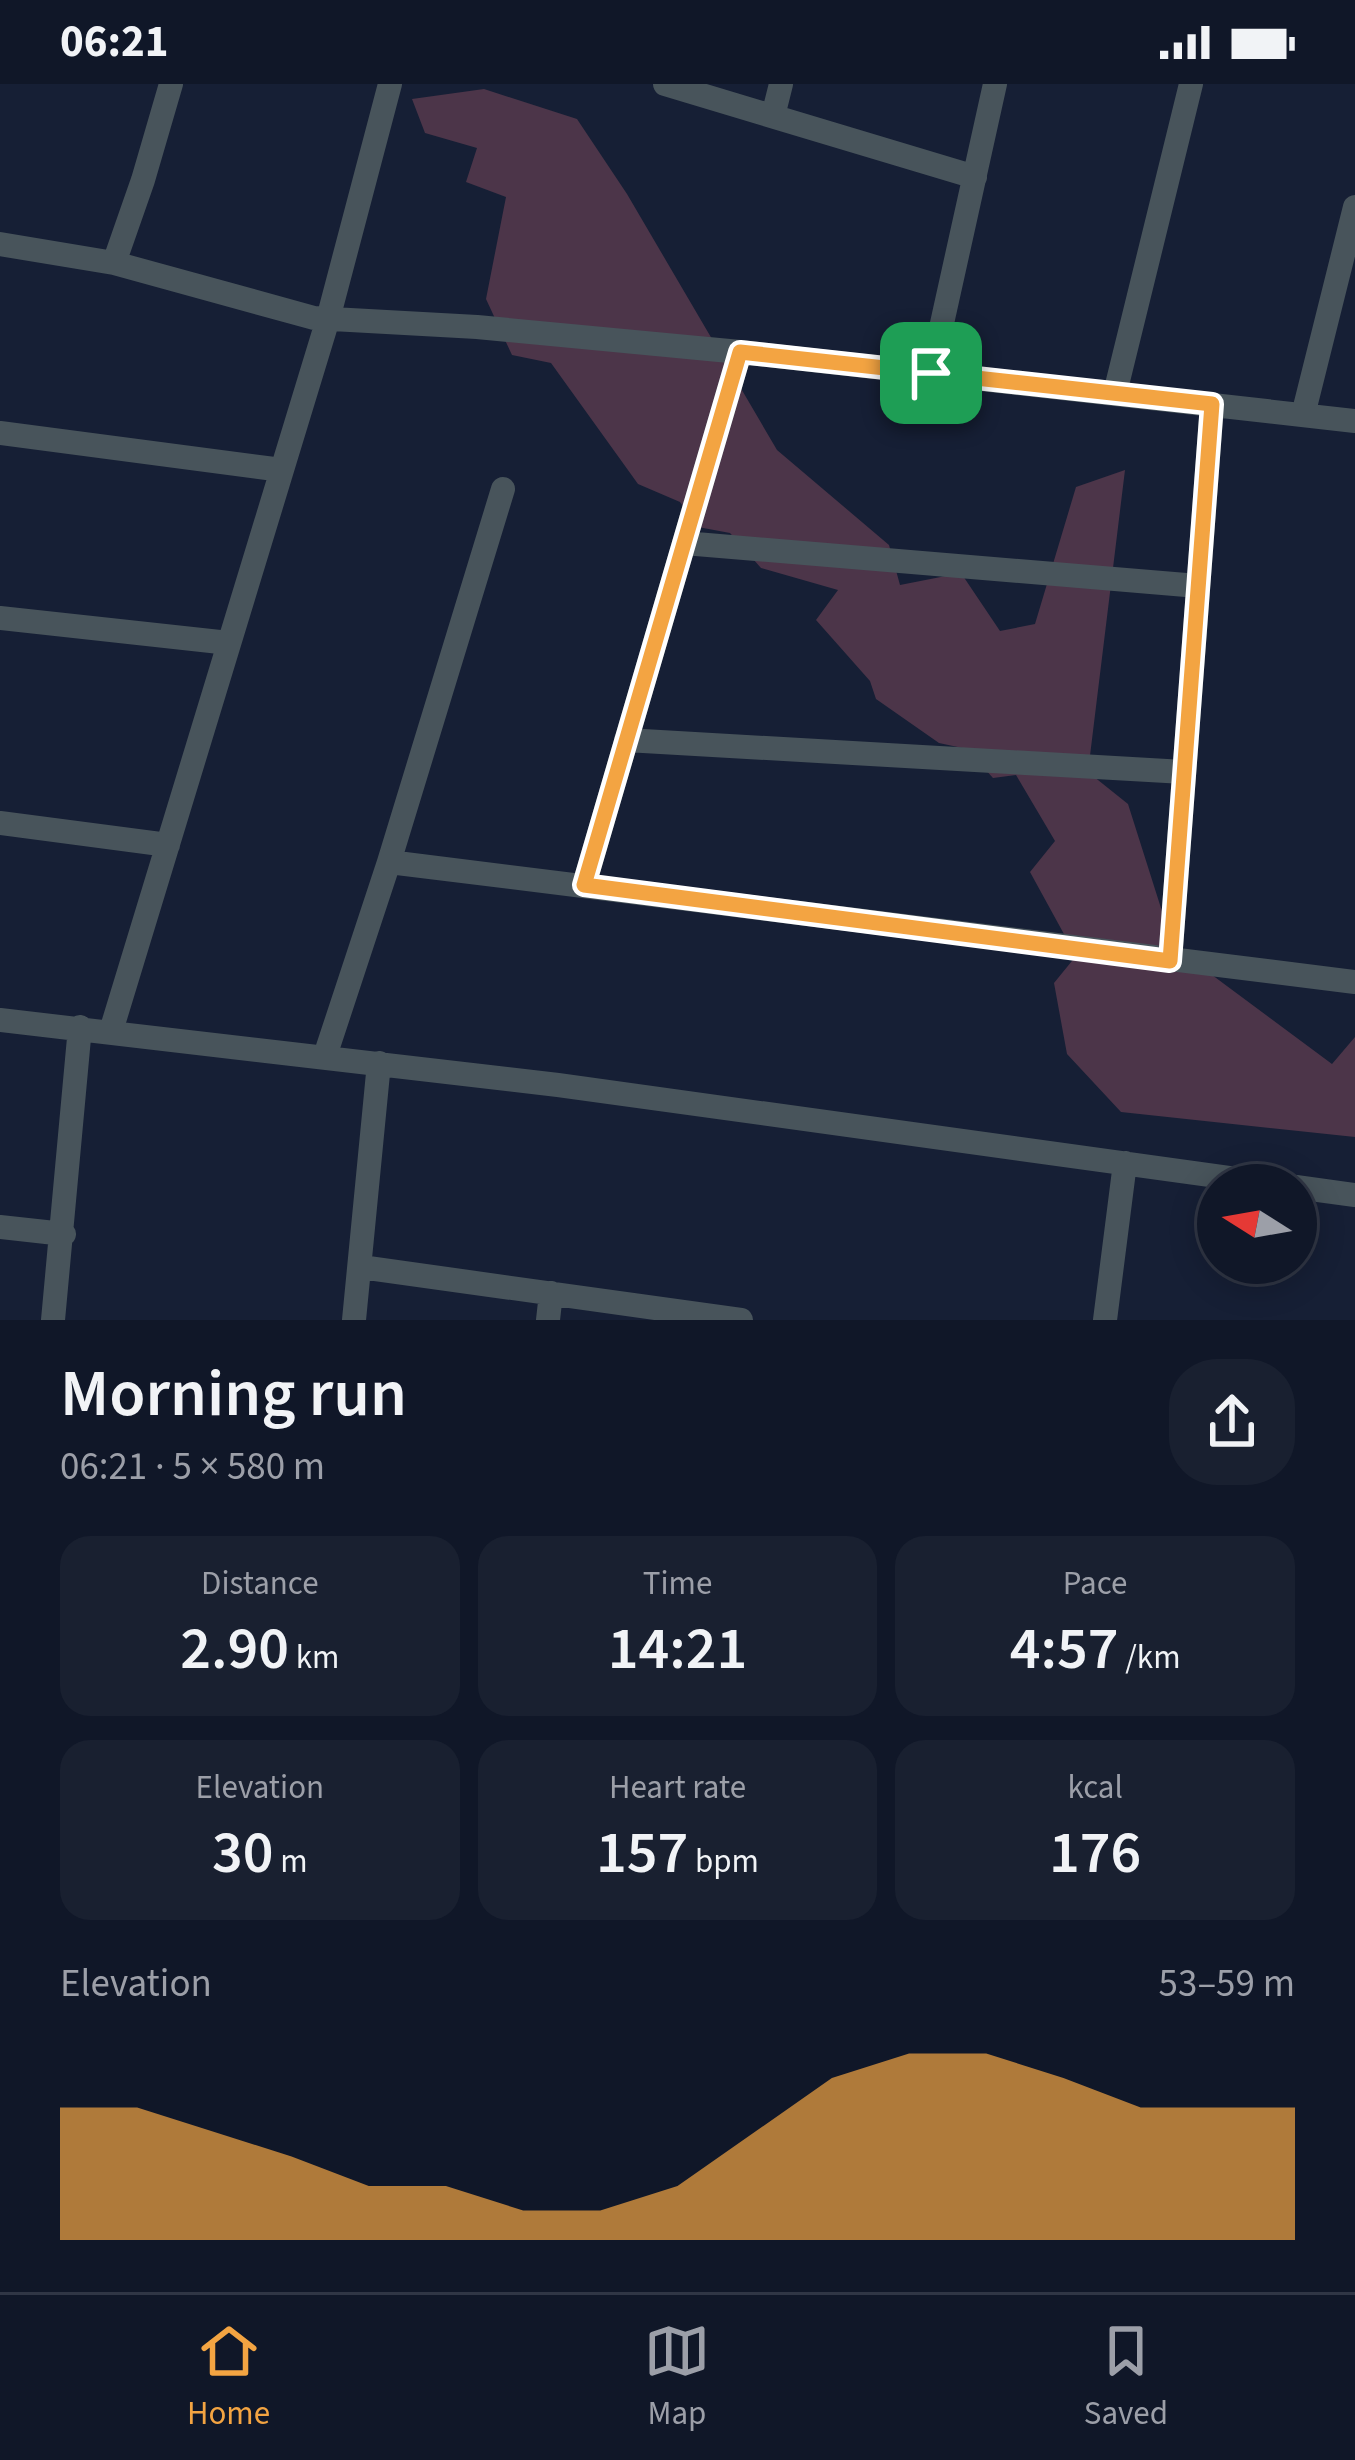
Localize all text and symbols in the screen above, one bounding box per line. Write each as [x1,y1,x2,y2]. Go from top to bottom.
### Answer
text: 06:21 [60,10,169,74]
pin [880,322,982,424]
icon: arrive [898,340,964,406]
north arrow [1197,1164,1317,1284]
map controls [1197,1164,1317,1284]
text: Morning run [60,1347,407,1441]
button: share [1169,1359,1295,1485]
text: 06:21 · 5 × 580 m [60,1439,325,1495]
text: Distance [201,1560,319,1607]
text: Time [643,1560,712,1607]
text: Pace [1063,1560,1127,1607]
text: 2.90 [180,1607,289,1692]
text: 14:21 [608,1607,747,1692]
text: 4:57 [1010,1607,1119,1692]
text: km [289,1634,339,1681]
text: /km [1119,1634,1181,1681]
text: Elevation [196,1764,324,1811]
text: Heart rate [609,1764,746,1811]
text: kcal [1067,1764,1123,1811]
text: 30 [212,1811,274,1896]
text: 157 [596,1811,688,1896]
text: 176 [1049,1811,1141,1896]
text: m [274,1838,308,1885]
text: bpm [688,1838,759,1885]
text: Elevation [60,1956,212,2012]
text: 53–59 m [1159,1956,1295,2012]
tab: Home [187,2318,270,2437]
tab: Map [644,2318,710,2437]
tab: Saved [1084,2318,1168,2437]

